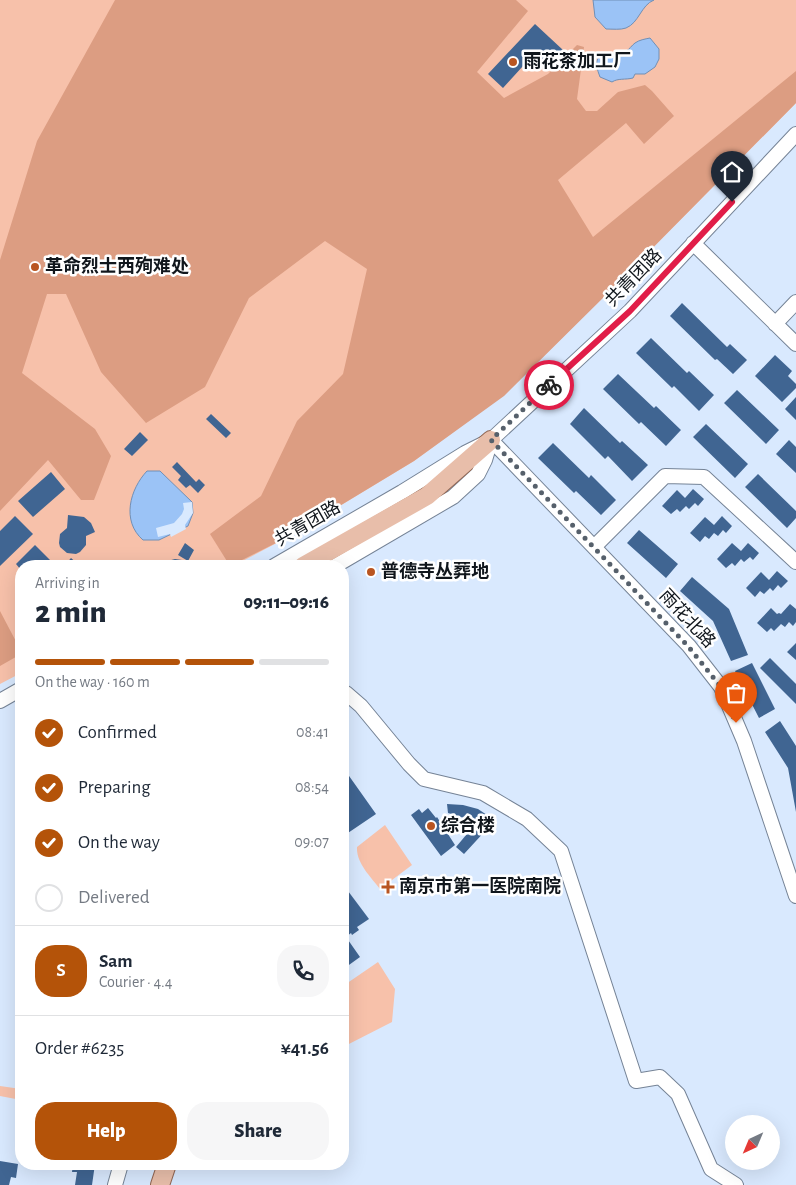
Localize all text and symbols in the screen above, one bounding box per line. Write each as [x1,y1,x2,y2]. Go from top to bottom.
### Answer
place label: 雨花茶加工厂 [523,52,631,71]
marker: 雨花茶加工厂 [507,56,519,68]
pin [711,151,753,202]
icon: home [718,158,746,186]
street label: 共青团路 [601,244,665,310]
place label: 革命烈士西殉难处 [45,256,189,276]
marker: 革命烈士西殉难处 [29,261,41,273]
courier [524,360,574,410]
icon: bike [535,371,563,399]
street label: 共青团路 [271,496,344,550]
place label: 普德寺丛葬地 [381,561,489,581]
marker: 普德寺丛葬地 [365,566,377,578]
text: Arriving in [35,575,100,591]
street label: 雨花北路 [656,585,720,651]
text: 09:11–09:16 [243,593,329,612]
text: 2 min [35,596,107,628]
pin [715,672,757,723]
text: On the way · 160 m [35,674,150,690]
icon: bag [722,679,750,707]
icon: check [35,719,63,747]
text: Confirmed [78,723,157,742]
text: 08:41 [296,724,329,740]
icon: check [35,774,63,802]
text: Preparing [78,778,151,797]
text: 08:54 [295,779,329,795]
place label: 综合楼 [441,815,495,835]
marker: 综合楼 [425,820,437,832]
icon: check [35,829,63,857]
text: On the way [78,833,160,852]
text: 09:07 [294,834,329,850]
place label: 南京市第一医院南院 [399,876,561,896]
marker: 南京市第一医院南院 [381,880,395,894]
text: Delivered [78,888,150,907]
button: phone [277,945,329,997]
text: Sam [99,952,133,971]
text: S [56,961,66,980]
text: Courier · 4.4 [99,974,172,990]
text: Order #6235 [35,1039,124,1058]
text: ¥41.56 [281,1039,329,1058]
button: Help [35,1102,177,1160]
button: Share [187,1102,329,1160]
north arrow [725,1115,780,1170]
map controls [725,1115,780,1170]

